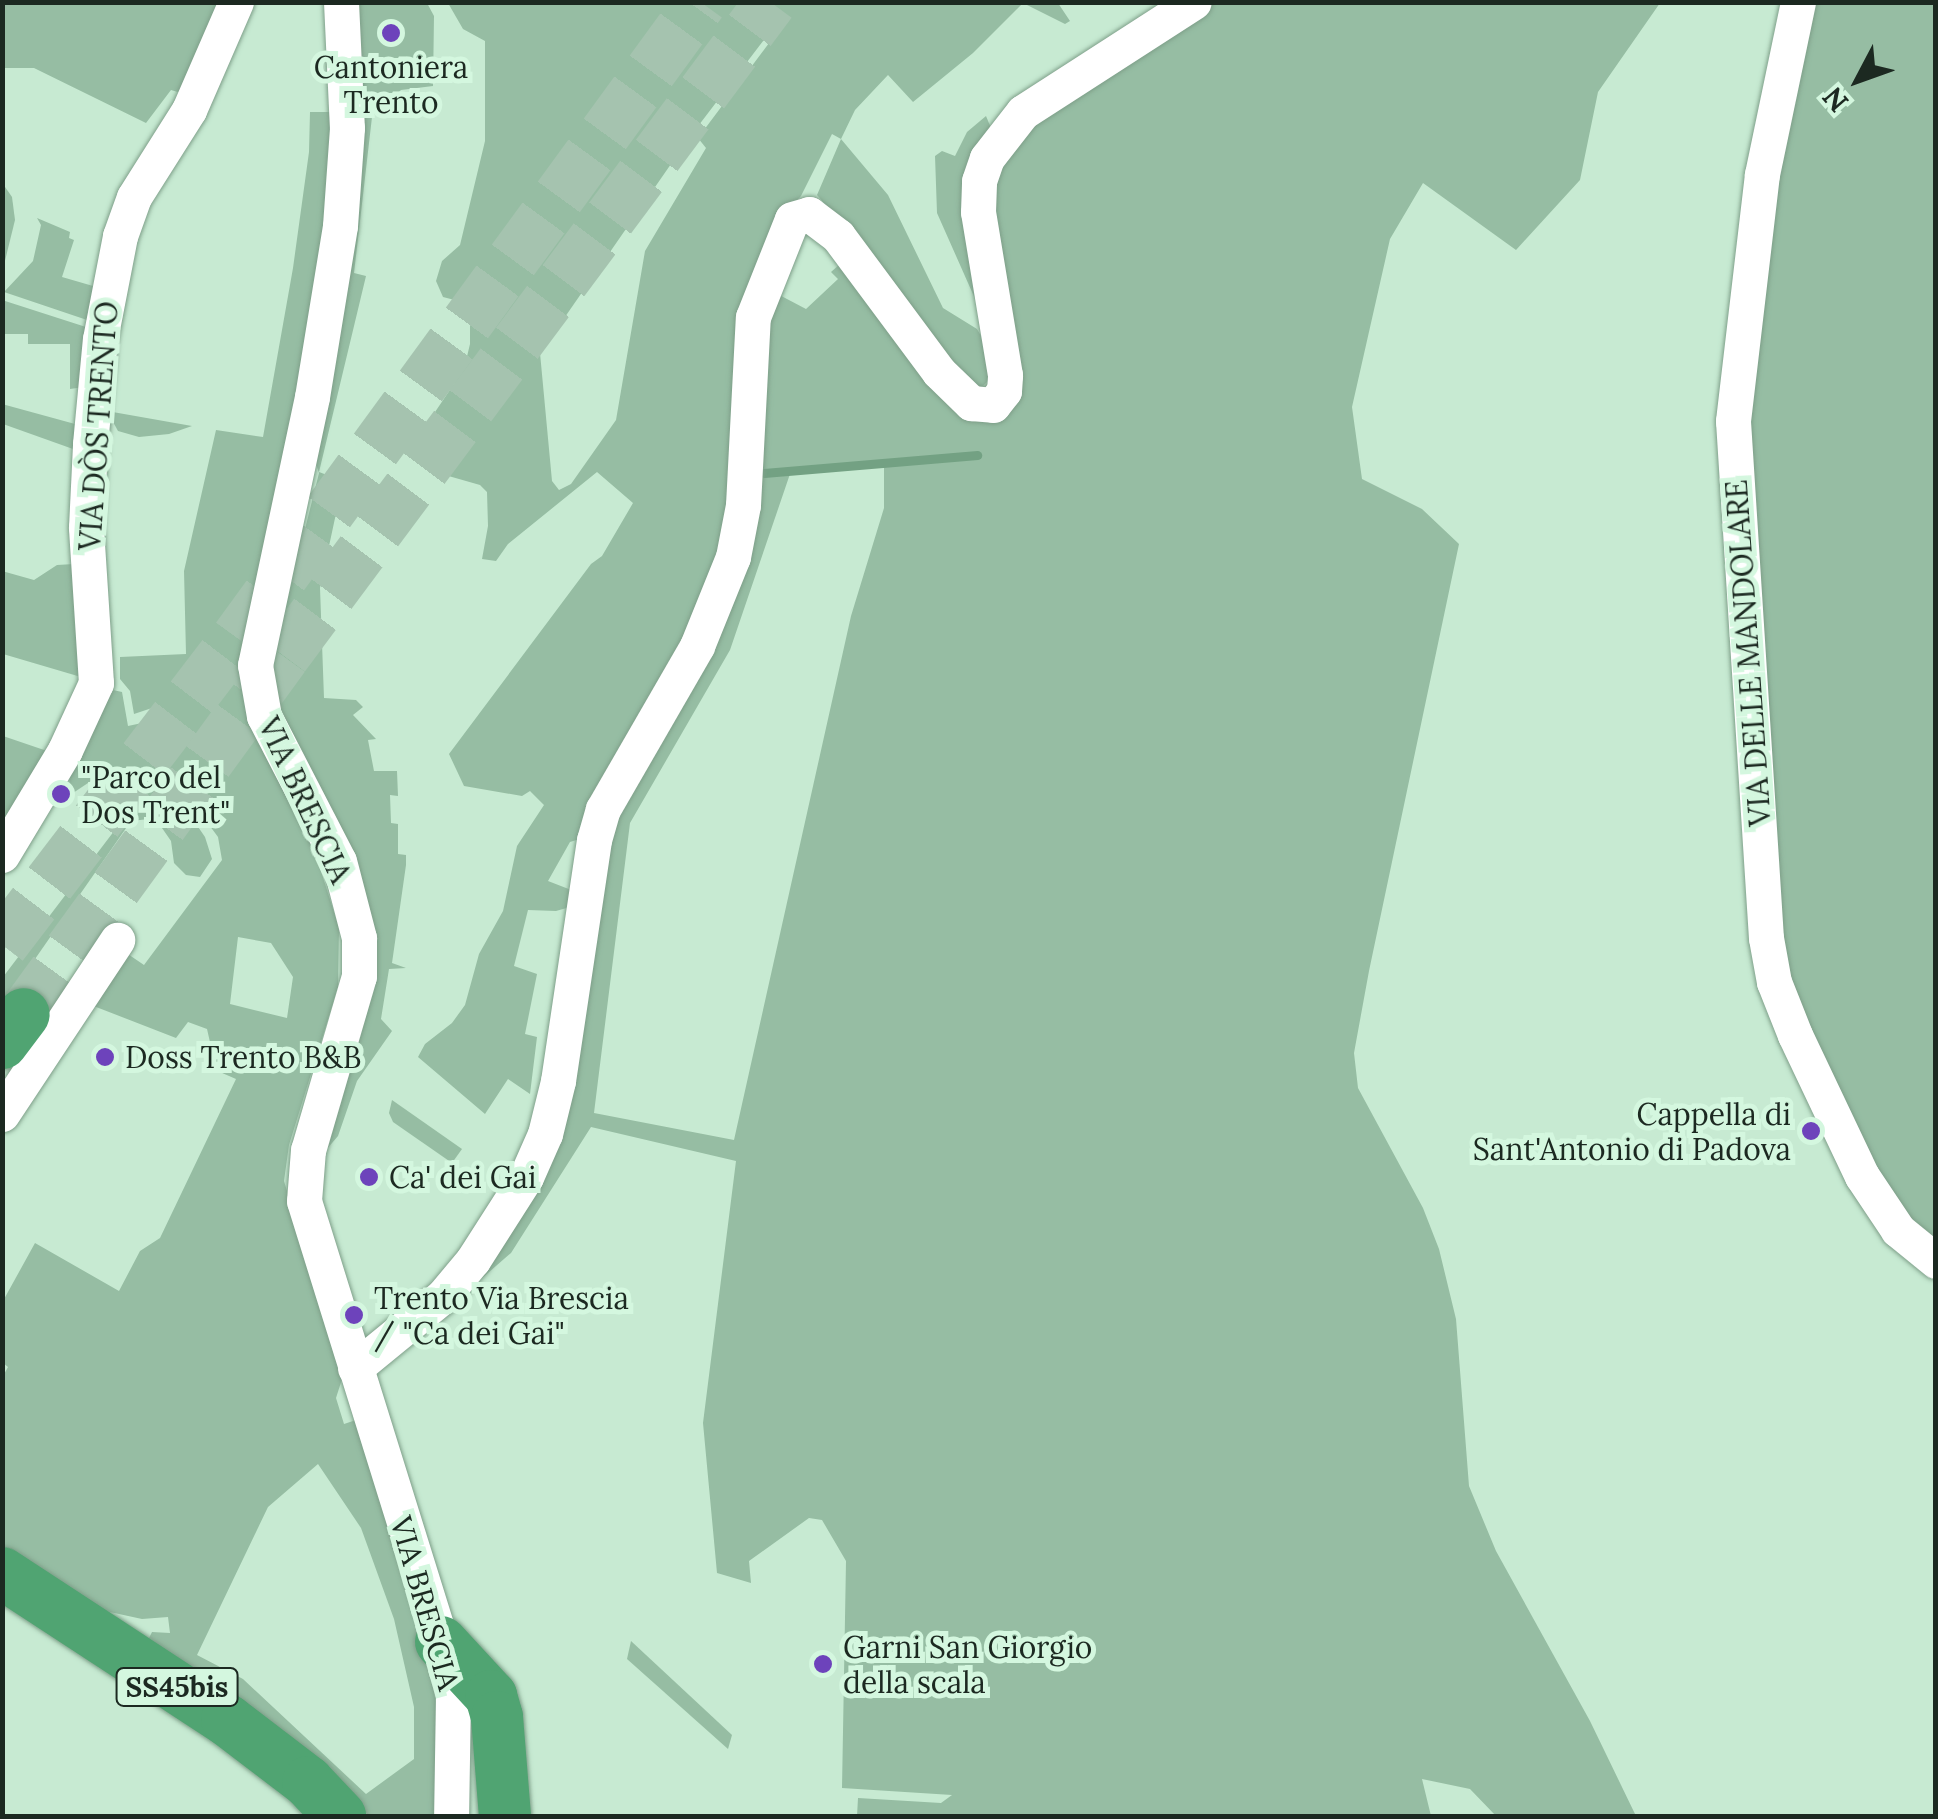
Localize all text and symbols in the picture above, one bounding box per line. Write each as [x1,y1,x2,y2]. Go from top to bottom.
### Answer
marker: Cantoniera Trento [380,22,402,44]
north arrow [1808,30,1908,130]
place label: Cantoniera Trento [314,49,468,120]
text: N [1815,80,1856,120]
street label: VIA DÒS TRENTO [71,300,125,552]
street label: VIA DELLE MANDOLARE [1718,478,1778,828]
street label: VIA BRESCIA [251,711,359,889]
place label: "Parco del Dos Trent" [81,759,230,830]
marker: "Parco del Dos Trent" [50,783,72,805]
place label: Doss Trento B&B [125,1039,362,1075]
marker: Doss Trento B&B [94,1046,116,1068]
place label: Cappella di Sant'Antonio di Padova [1473,1096,1791,1166]
marker: Cappella di Sant'Antonio di Padova [1800,1120,1822,1142]
place label: Ca' dei Gai [389,1159,537,1195]
marker: Ca' dei Gai [358,1166,380,1188]
place label: Trento Via Brescia / "Ca dei Gai" [374,1280,629,1350]
marker: Trento Via Brescia / "Ca dei Gai" [343,1304,365,1326]
street label: VIA BRESCIA [383,1512,467,1694]
place label: Garni San Giorgio della scala [843,1629,1092,1700]
marker: Garni San Giorgio della scala [812,1653,834,1675]
road number: SS45bis [114,1664,240,1710]

